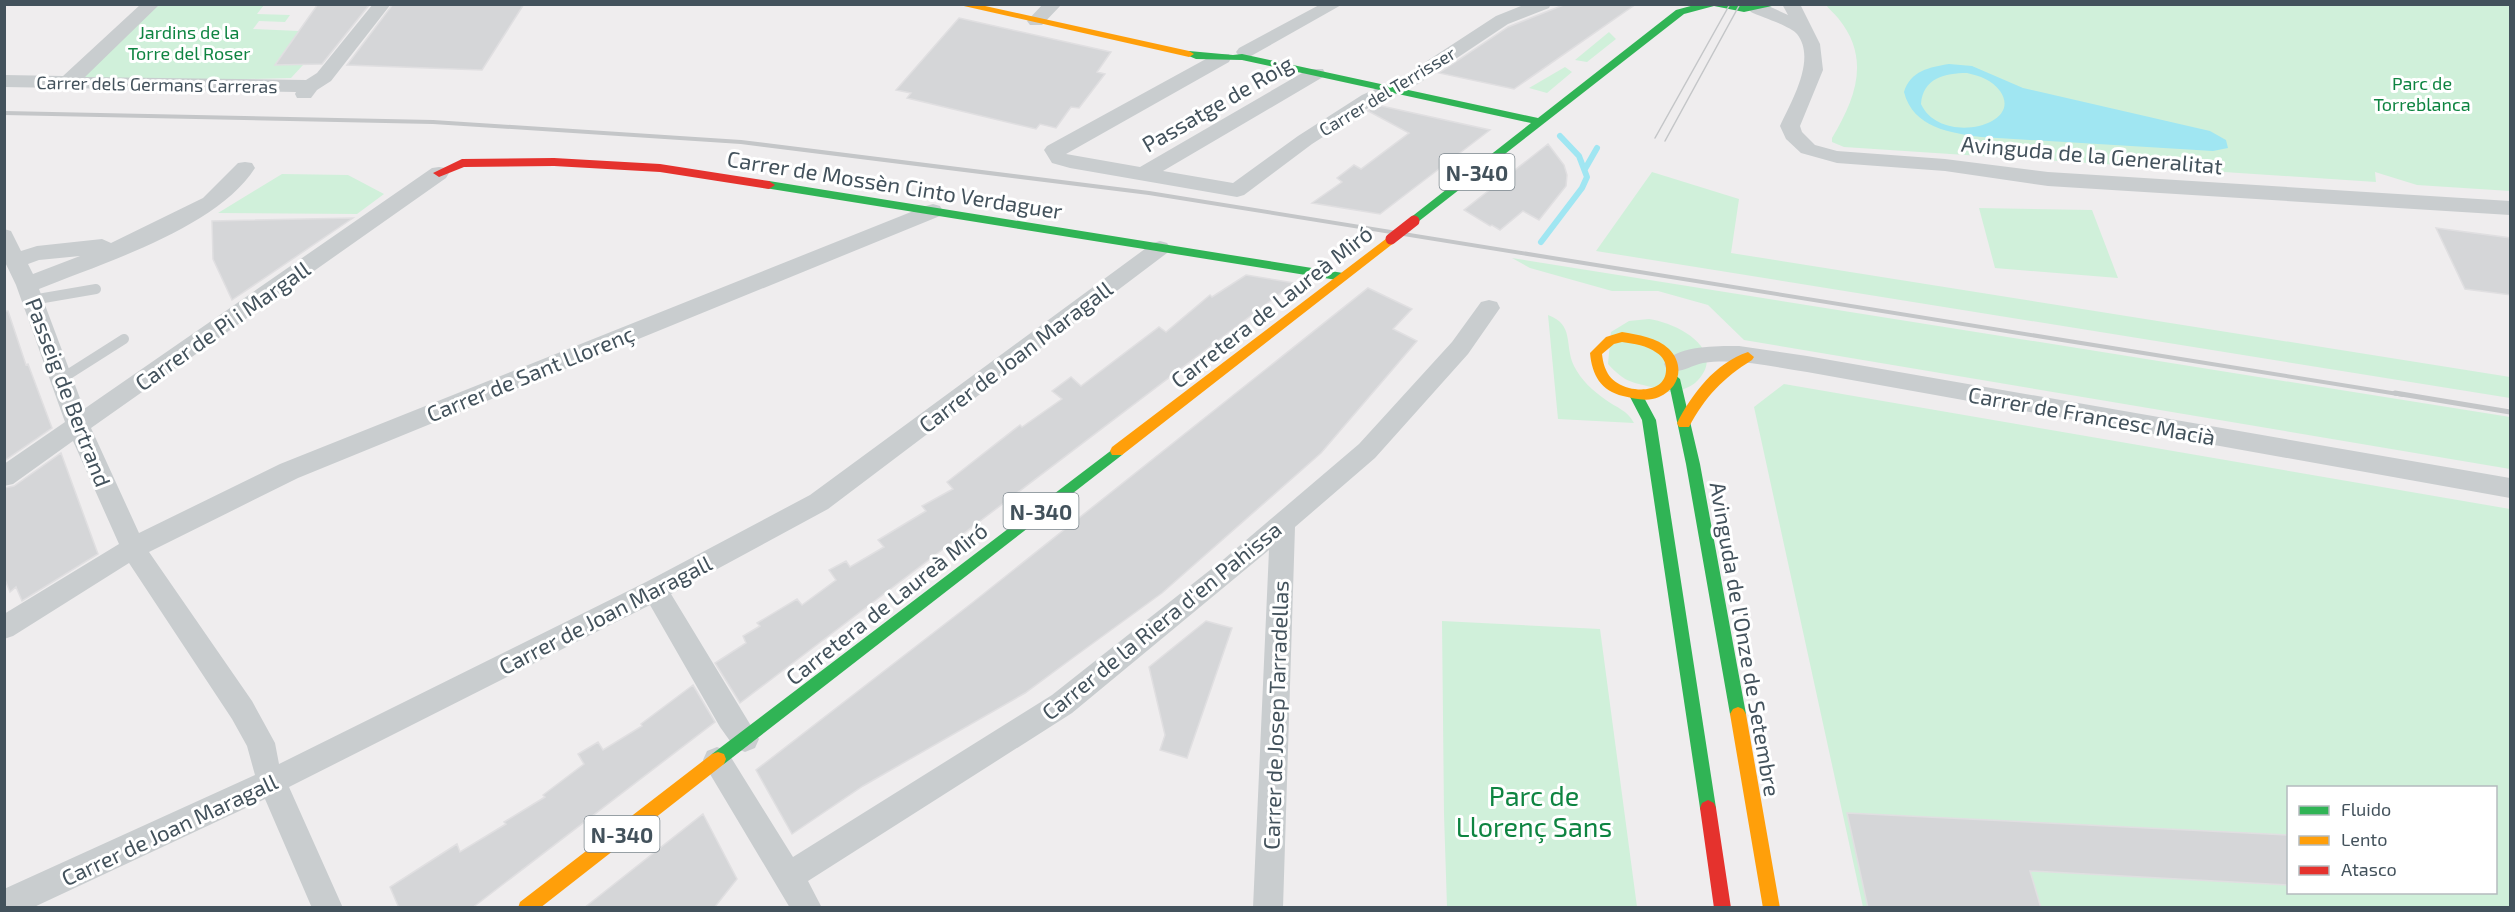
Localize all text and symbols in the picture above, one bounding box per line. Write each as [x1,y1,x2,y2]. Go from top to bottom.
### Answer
park label: Jardins de la Torre del Roser [128,21,250,64]
street label: Carrer del Terrisser [1315,42,1459,140]
street label: Passatge de Roig [1137,49,1297,157]
street label: Carrer dels Germans Carreras [36,71,278,97]
park label: Parc de Torreblanca [2373,72,2471,115]
street label: Avinguda de la Generalitat [1960,130,2224,178]
street label: Carrer de Mossèn Cinto Verdaguer [725,145,1065,223]
road number: N-340 [1440,154,1514,190]
street label: Carretera de Laureà Miró [1165,219,1377,393]
street label: Carrer de Pi i Margall [130,255,315,395]
street label: Carrer de Joan Maragall [913,275,1117,437]
street label: Passeig de Bertrand [21,294,117,490]
street label: Carrer de Sant Llorenç [423,320,638,428]
street label: Carrer de Francesc Macià [1966,380,2218,450]
street label: Avinguda de l'Onze de Setembre [1706,480,1786,798]
road number: N-340 [1004,493,1078,529]
street label: Carrer de la Riera d'en Pahissa [1036,515,1286,725]
street label: Carretera de Laureà Miró [780,516,992,690]
street label: Carrer de Joan Maragall [494,549,716,679]
street label: Carrer de Josep Tarradellas [1257,580,1293,850]
street label: Carrer de Joan Maragall [57,767,282,890]
park label: Parc de Llorenç Sans [1456,779,1612,844]
legend [2287,786,2497,894]
text: Fluido [2341,798,2391,820]
road number: N-340 [584,816,660,852]
text: Lento [2341,828,2387,850]
text: Atasco [2341,858,2397,880]

